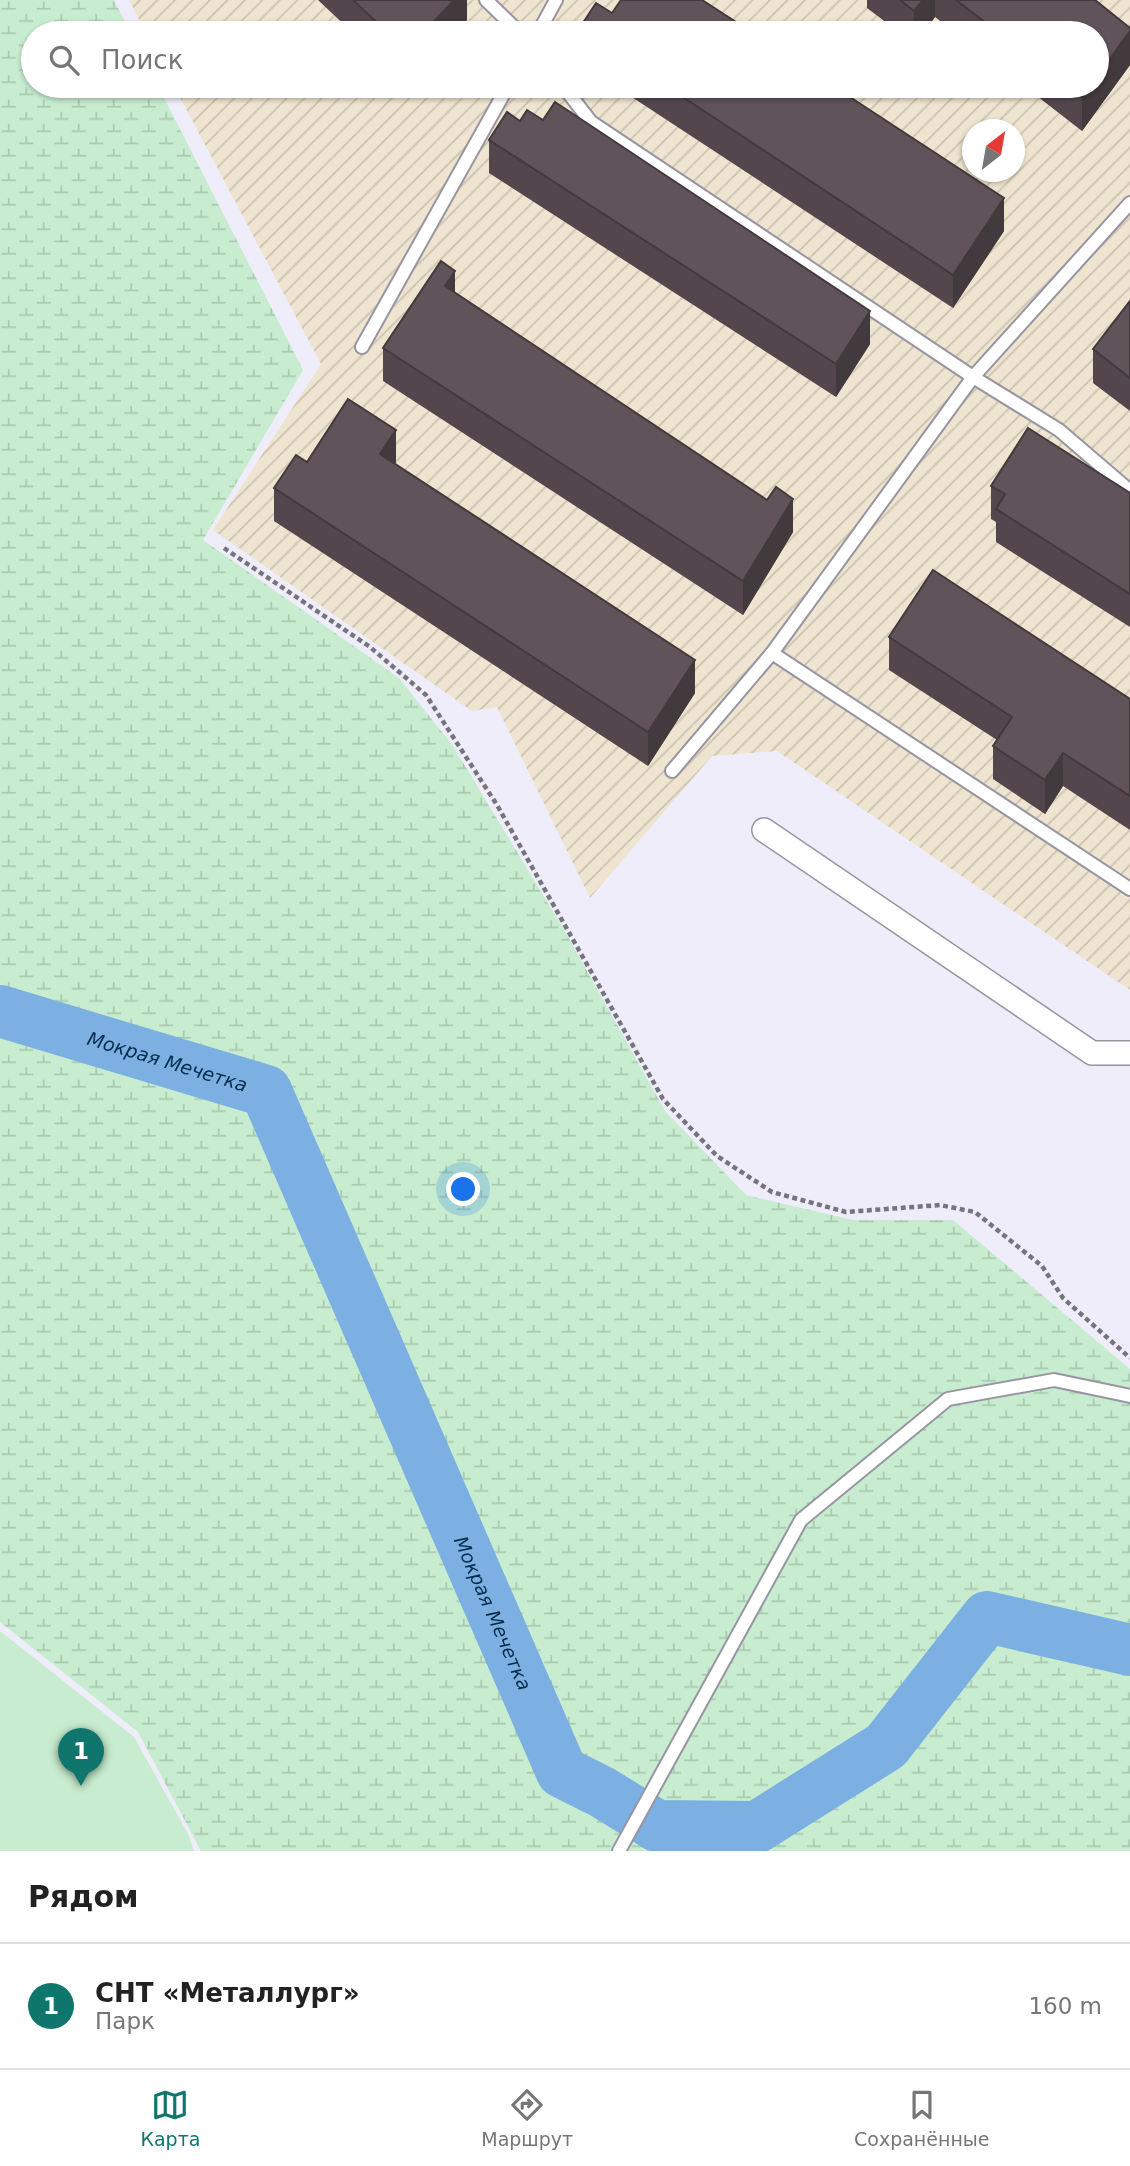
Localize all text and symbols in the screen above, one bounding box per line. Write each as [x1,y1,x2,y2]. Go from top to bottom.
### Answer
search box [21,21,1109,98]
icon: search [45,41,83,79]
text: Поиск [101,45,183,75]
north arrow [962,119,1025,182]
water label: Мокрая Мечетка [85,1027,250,1096]
your location [446,1172,480,1206]
water label: Мокрая Мечетка [450,1533,536,1694]
pin: 1 [58,1728,104,1786]
text: Рядом [28,1879,139,1914]
text: СНТ «Металлург» [95,1978,360,2008]
text: 1 [43,1993,59,2019]
text: 160 m [1028,1993,1102,2019]
text: Парк [95,2008,155,2034]
tab: Карта [140,2086,200,2150]
tab: Маршрут [481,2086,573,2150]
tab: Сохранённые [854,2086,990,2150]

